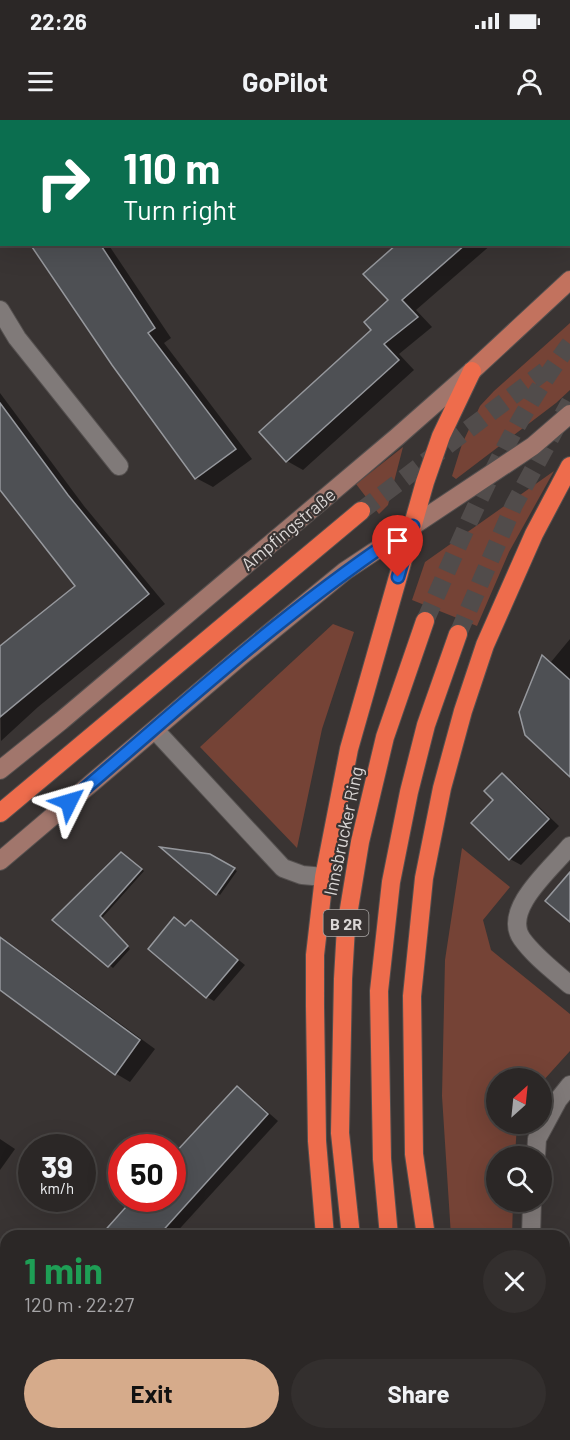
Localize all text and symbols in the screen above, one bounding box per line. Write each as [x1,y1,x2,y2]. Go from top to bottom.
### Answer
text: 22:26 [30,8,87,34]
icon: menu [24,65,57,98]
text: GoPilot [242,65,328,97]
icon: person [513,65,546,98]
text: 110 m [123,142,220,192]
icon: right [24,144,102,222]
text: Turn right [123,193,237,225]
street label: Ampfingstraße [236,483,340,575]
pin [372,515,423,577]
icon: arrive [381,524,414,557]
street label: Innsbrucker Ring [319,764,367,898]
position arrow [37,770,101,834]
road number: B 2R [324,910,368,936]
north arrow [486,1068,552,1134]
map controls [486,1068,552,1212]
speed limit sign: 50 [108,1134,186,1212]
button: search [486,1146,552,1212]
text: 39 [41,1148,73,1184]
text: km/h [40,1179,74,1197]
text: 1 min [24,1248,103,1291]
button: close [483,1250,546,1313]
text: 120 m · 22:27 [24,1292,134,1316]
button: Exit [24,1359,279,1428]
button: Share [291,1359,546,1428]

